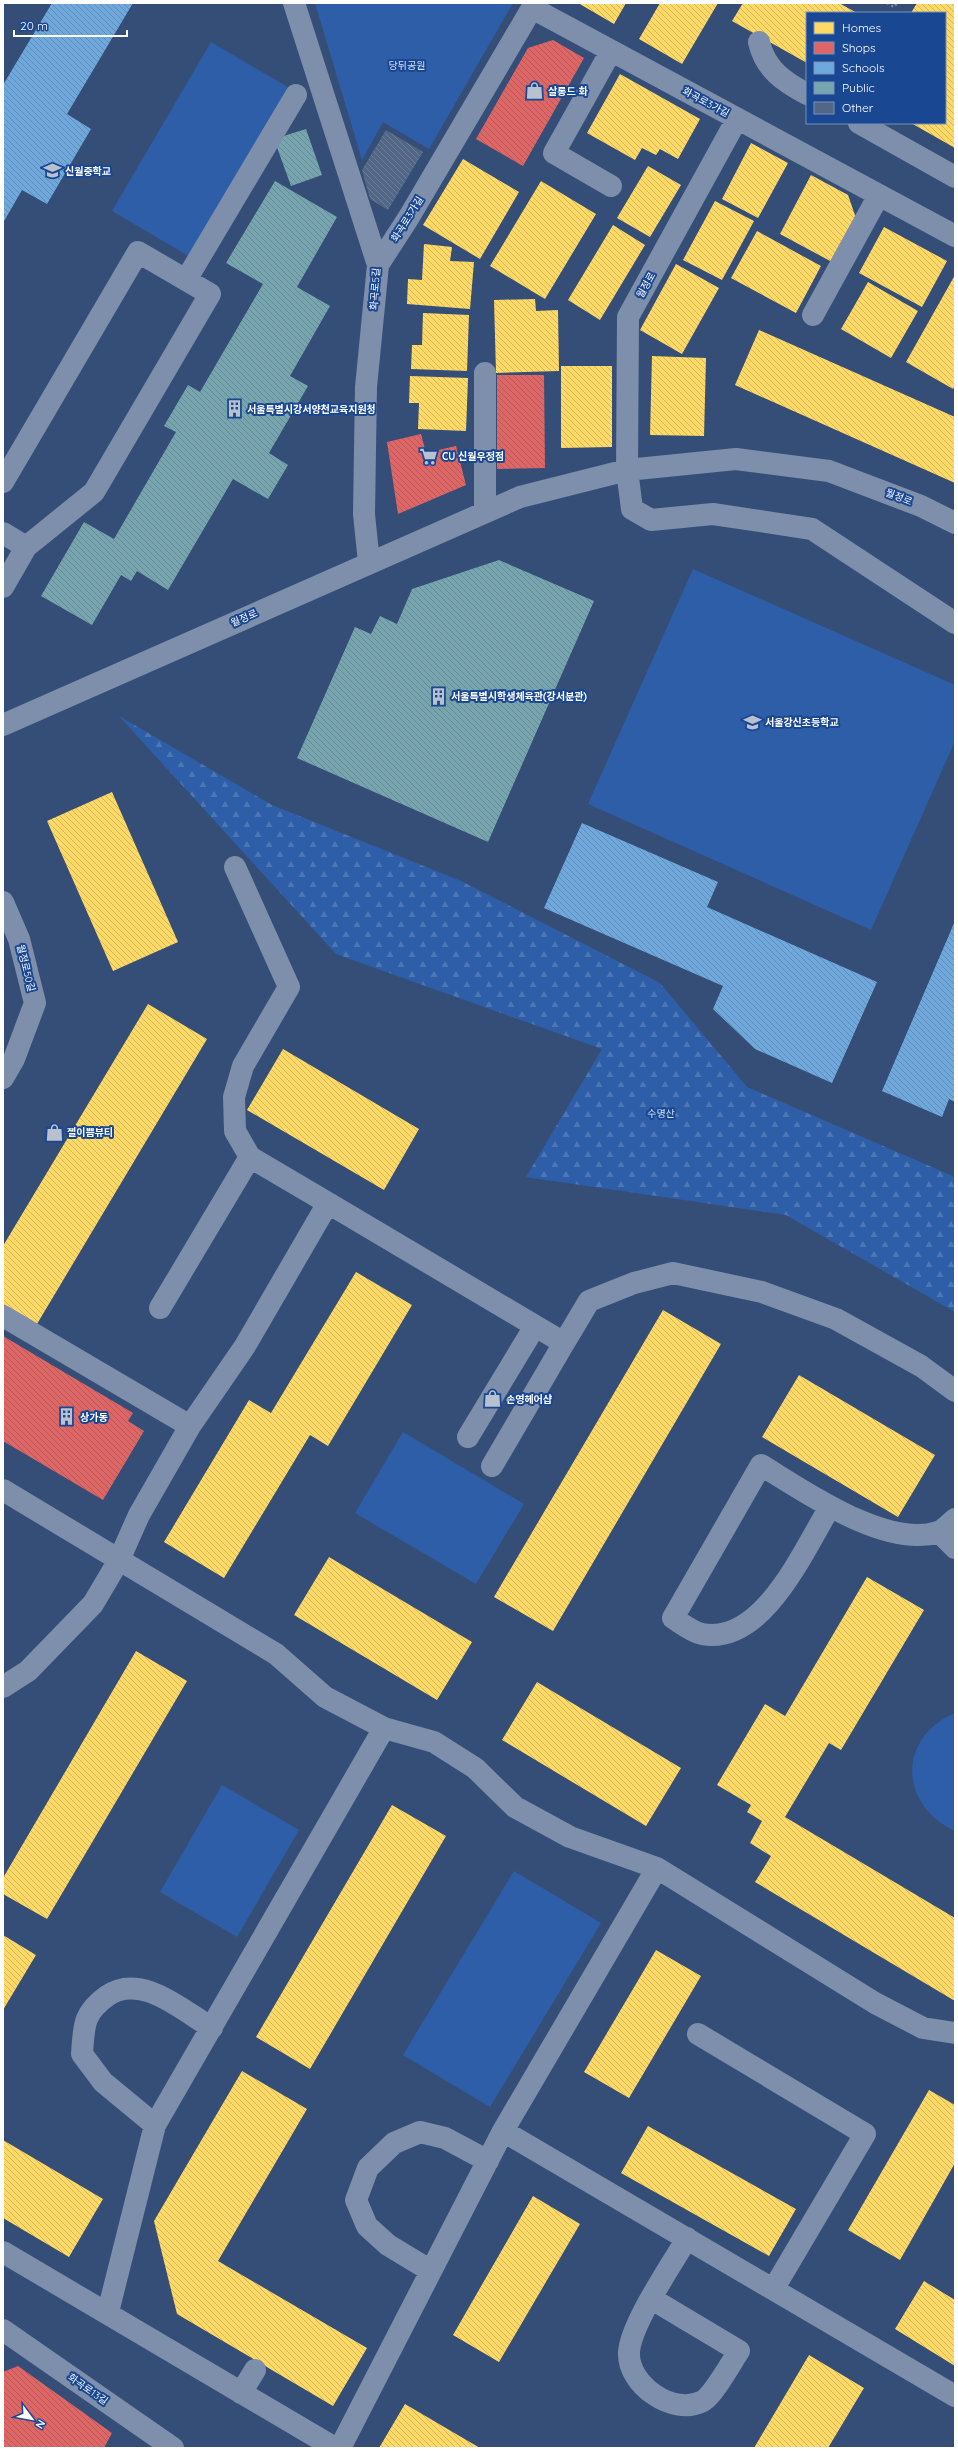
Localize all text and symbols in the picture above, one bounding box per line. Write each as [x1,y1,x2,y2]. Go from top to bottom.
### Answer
scale bar [14,12,127,38]
legend [806,12,946,124]
text: 20 m [20,18,48,33]
text: Homes [842,20,882,35]
text: Shops [842,40,876,55]
park label: 당뒤공원 [389,59,425,72]
text: Schools [842,60,885,75]
text: Public [842,80,875,95]
shop icon: 살롱드 화 [525,81,545,101]
street label: 화곡로3가길 [680,84,732,120]
place label: 살롱드 화 [548,85,588,98]
text: Other [842,100,874,115]
school or university icon: 신월중학교 [42,161,62,181]
place label: 신월중학교 [65,165,111,178]
street label: 화곡로3가길 [388,194,426,244]
street label: 화곡로5길 [367,267,383,311]
street label: 월정로 [634,270,658,300]
building icon: 서울특별시강서양천교육지원청 [224,399,244,419]
place label: 서울특별시강서양천교육지원청 [247,403,376,416]
supermarket icon: CU 신월우정점 [419,446,439,466]
place label: CU 신월우정점 [442,450,504,463]
street label: 월정로 [884,486,914,508]
street label: 월정로 [229,606,259,630]
building icon: 서울특별시학생체육관(강서분관) [428,686,448,706]
place label: 서울특별시학생체육관(강서분관) [451,690,587,703]
school or university icon: 서울강신초등학교 [742,712,762,732]
place label: 서울강신초등학교 [765,716,839,729]
street label: 월정로50길 [14,943,38,993]
park label: 수명산 [647,1107,675,1120]
shop icon: 젤이쁨뷰티 [44,1122,64,1142]
place label: 젤이쁨뷰티 [67,1126,113,1139]
shop icon: 손영헤어샵 [483,1389,503,1409]
place label: 손영헤어샵 [506,1393,553,1406]
building icon: 상가동 [57,1407,77,1427]
place label: 상가동 [80,1411,108,1424]
street label: 화곡로13길 [66,2371,110,2407]
north arrow [12,2399,52,2439]
text: N [32,2417,49,2431]

